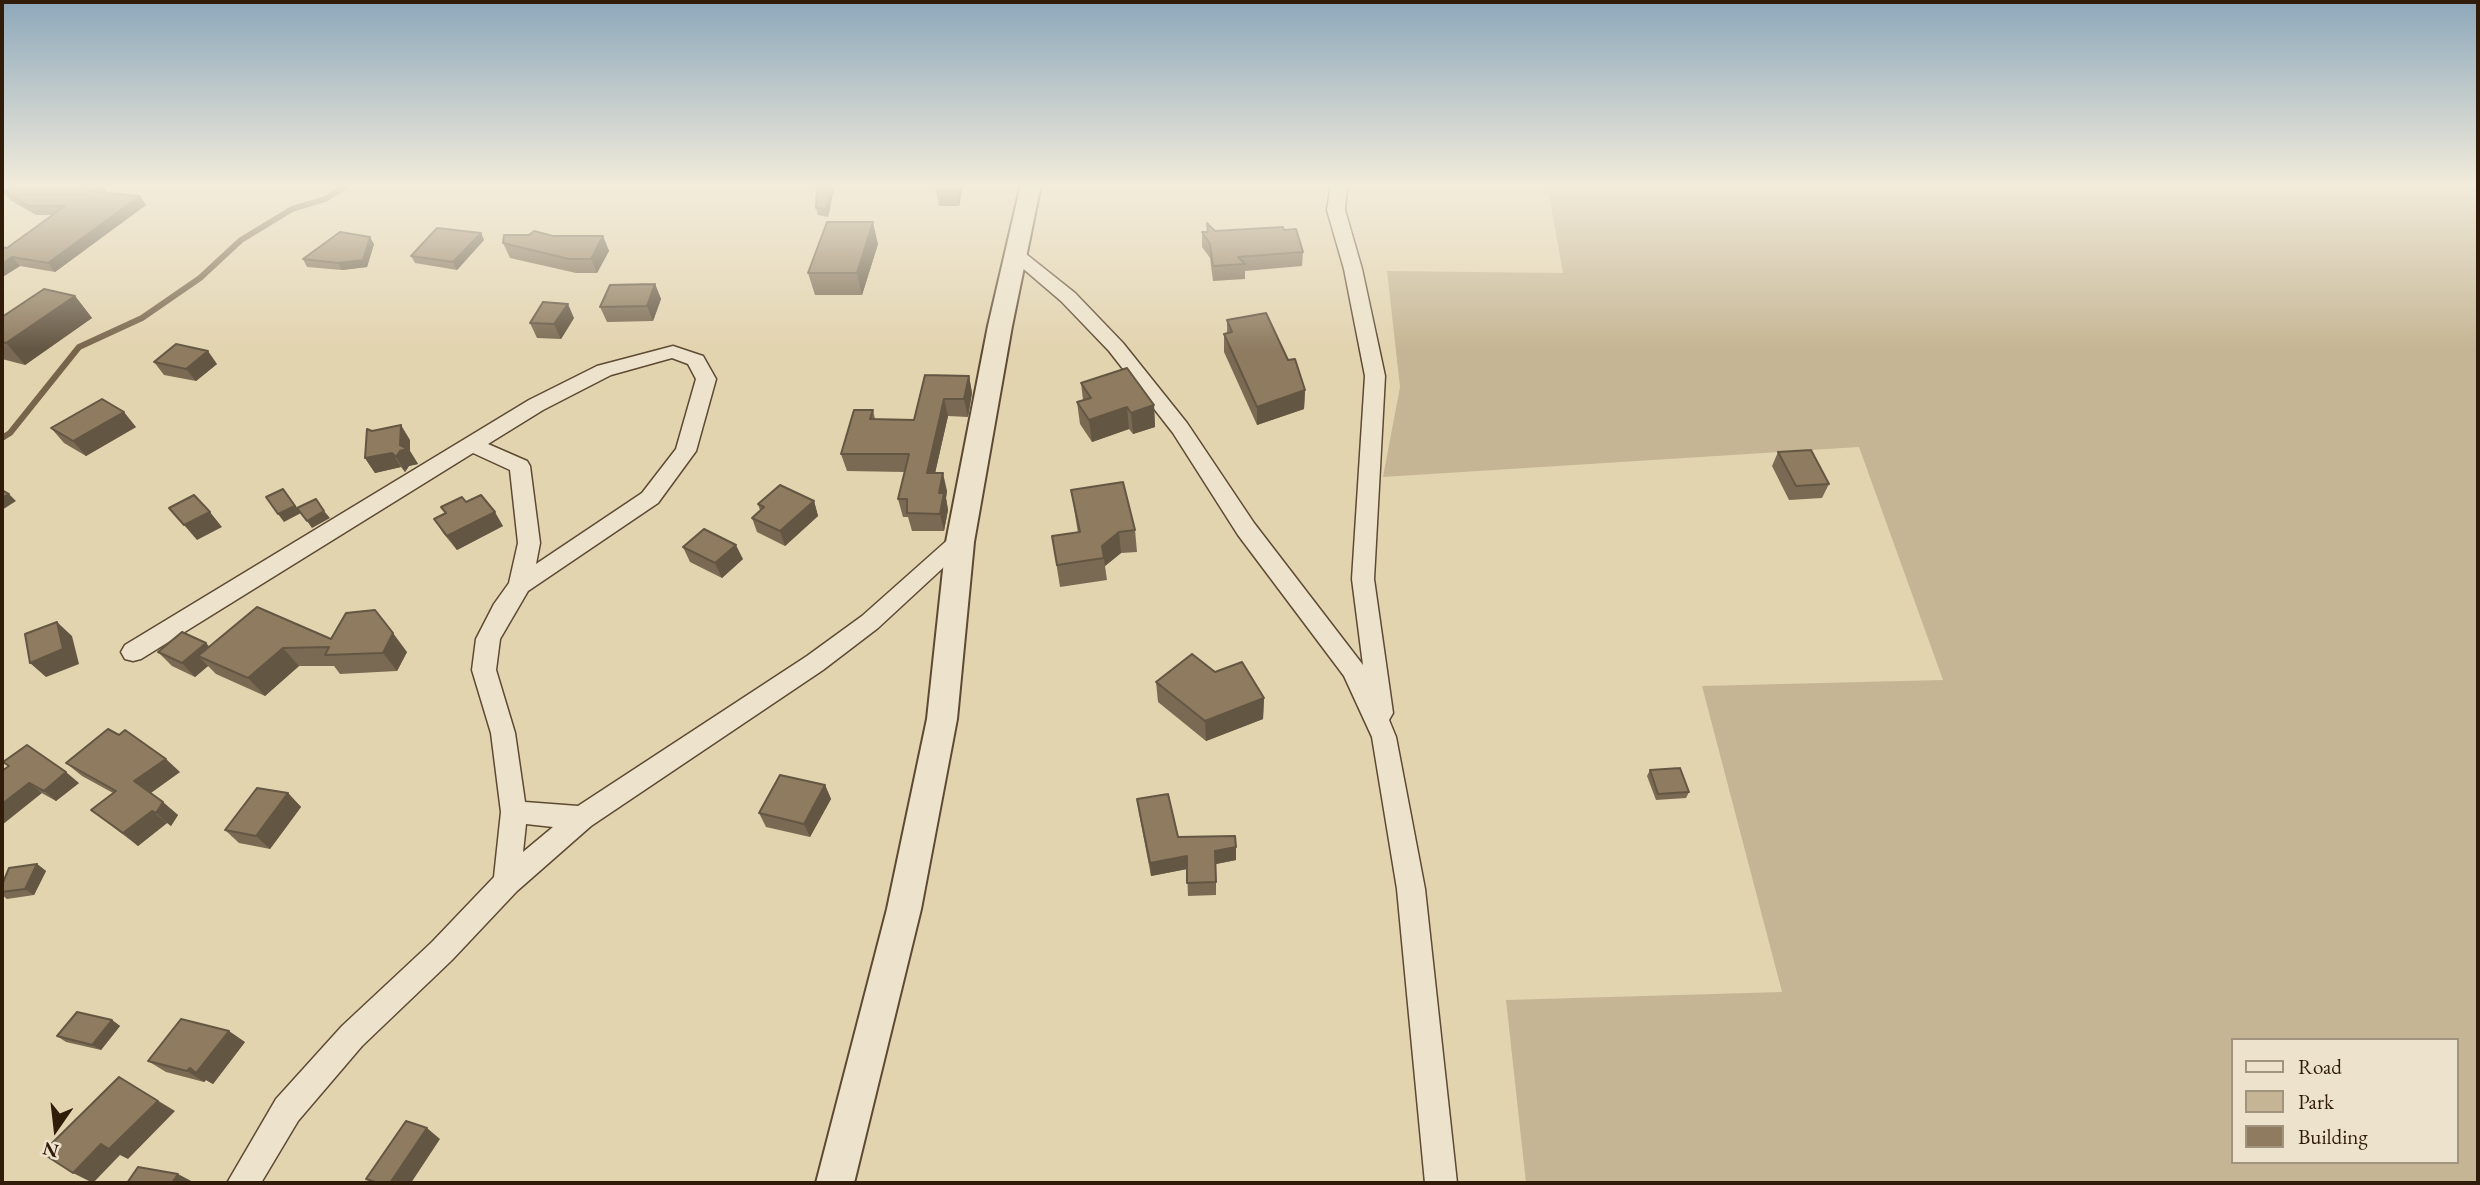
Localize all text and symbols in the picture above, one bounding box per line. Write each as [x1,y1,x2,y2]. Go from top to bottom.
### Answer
legend [2232,1038,2459,1164]
text: Road [2298,1053,2342,1080]
text: Park [2298,1088,2334,1115]
north arrow [21,1094,91,1164]
text: Building [2298,1123,2368,1150]
text: N [40,1136,61,1164]

